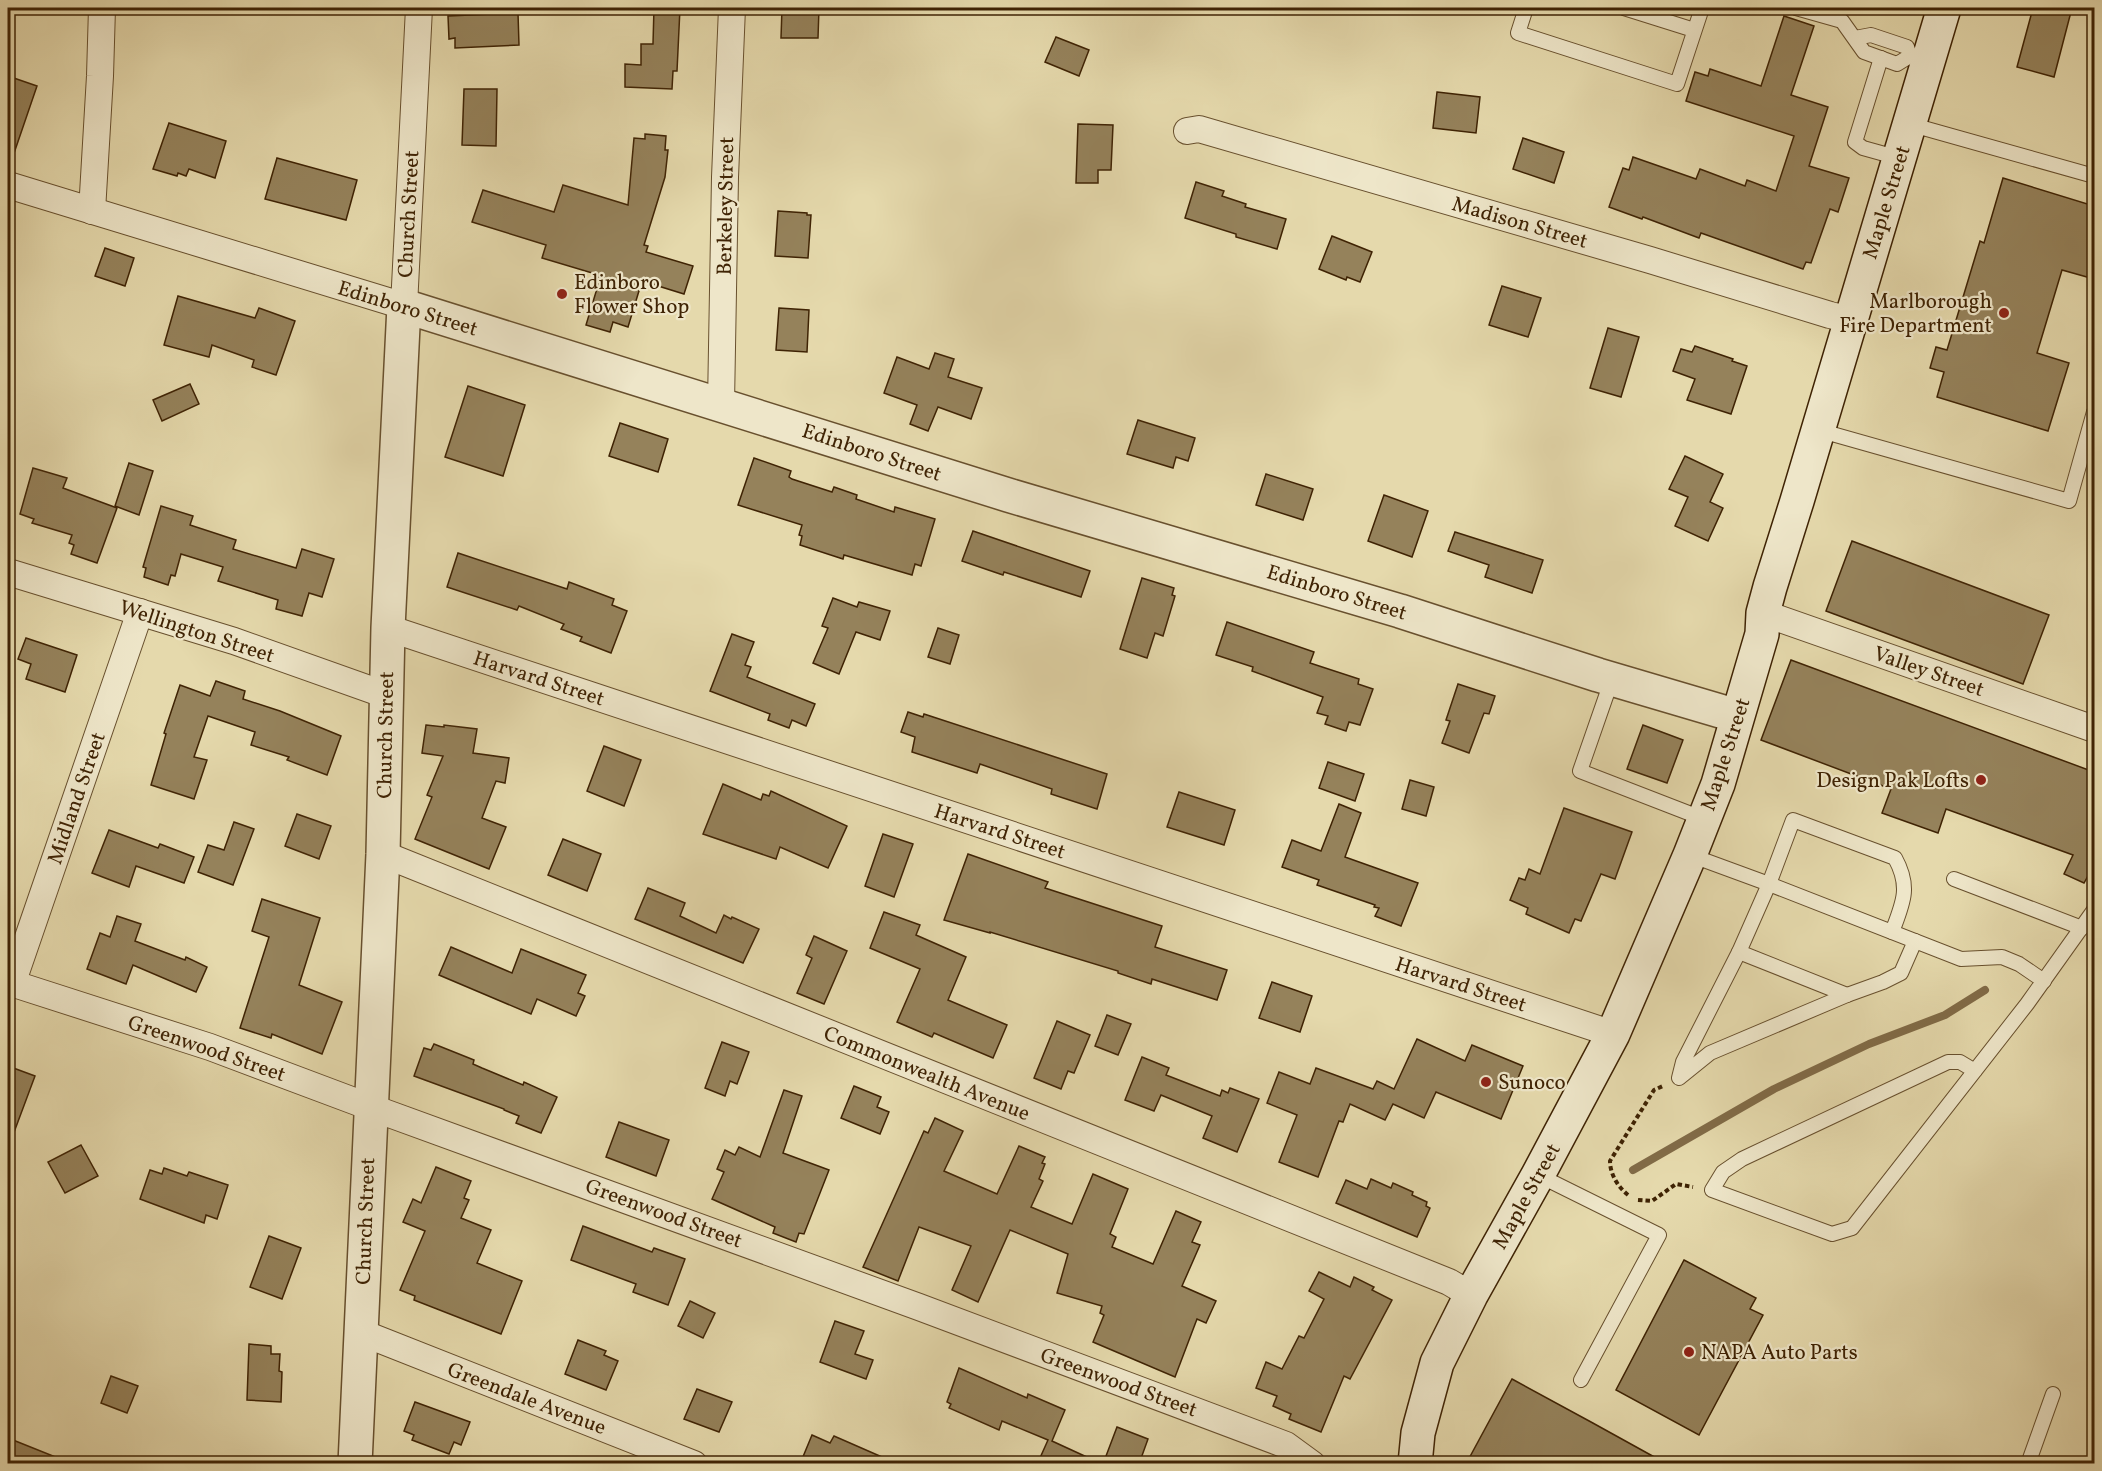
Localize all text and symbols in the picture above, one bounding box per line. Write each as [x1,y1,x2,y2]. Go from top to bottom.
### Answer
street label: Berkeley Street [711,136,742,276]
street label: Maple Street [1856,142,1918,263]
street label: Church Street [392,150,427,279]
street label: Madison Street [1448,190,1591,257]
place label: Edinboro Flower Shop [574,269,689,322]
street label: Edinboro Street [334,274,481,345]
marker: Edinboro Flower Shop [555,287,569,301]
place label: Marlborough Fire Department [1839,288,1992,341]
marker: Marlborough Fire Department [1997,306,2011,320]
street label: Edinboro Street [798,417,945,490]
street label: Edinboro Street [1263,558,1410,629]
street label: Wellington Street [115,594,278,671]
street label: Valley Street [1869,640,1988,705]
street label: Harvard Street [469,645,608,714]
street label: Church Street [371,671,402,799]
street label: Maple Street [1695,694,1758,815]
street label: Midland Street [41,728,114,868]
place label: Design Pak Lofts [1816,767,1969,796]
marker: Design Pak Lofts [1974,773,1988,787]
street label: Harvard Street [930,798,1069,867]
street label: Harvard Street [1391,951,1530,1020]
street label: Greenwood Street [124,1009,289,1090]
street label: Commonwealth Avenue [819,1020,1034,1129]
place label: Sunoco [1498,1069,1566,1098]
marker: Sunoco [1479,1075,1493,1089]
street label: Maple Street [1486,1138,1568,1255]
street label: Church Street [350,1157,383,1285]
street label: Greenwood Street [581,1173,746,1256]
place label: NAPA Auto Parts [1701,1339,1858,1368]
street label: Greenwood Street [1036,1342,1201,1425]
marker: NAPA Auto Parts [1682,1345,1696,1359]
street label: Greendale Avenue [443,1356,610,1443]

